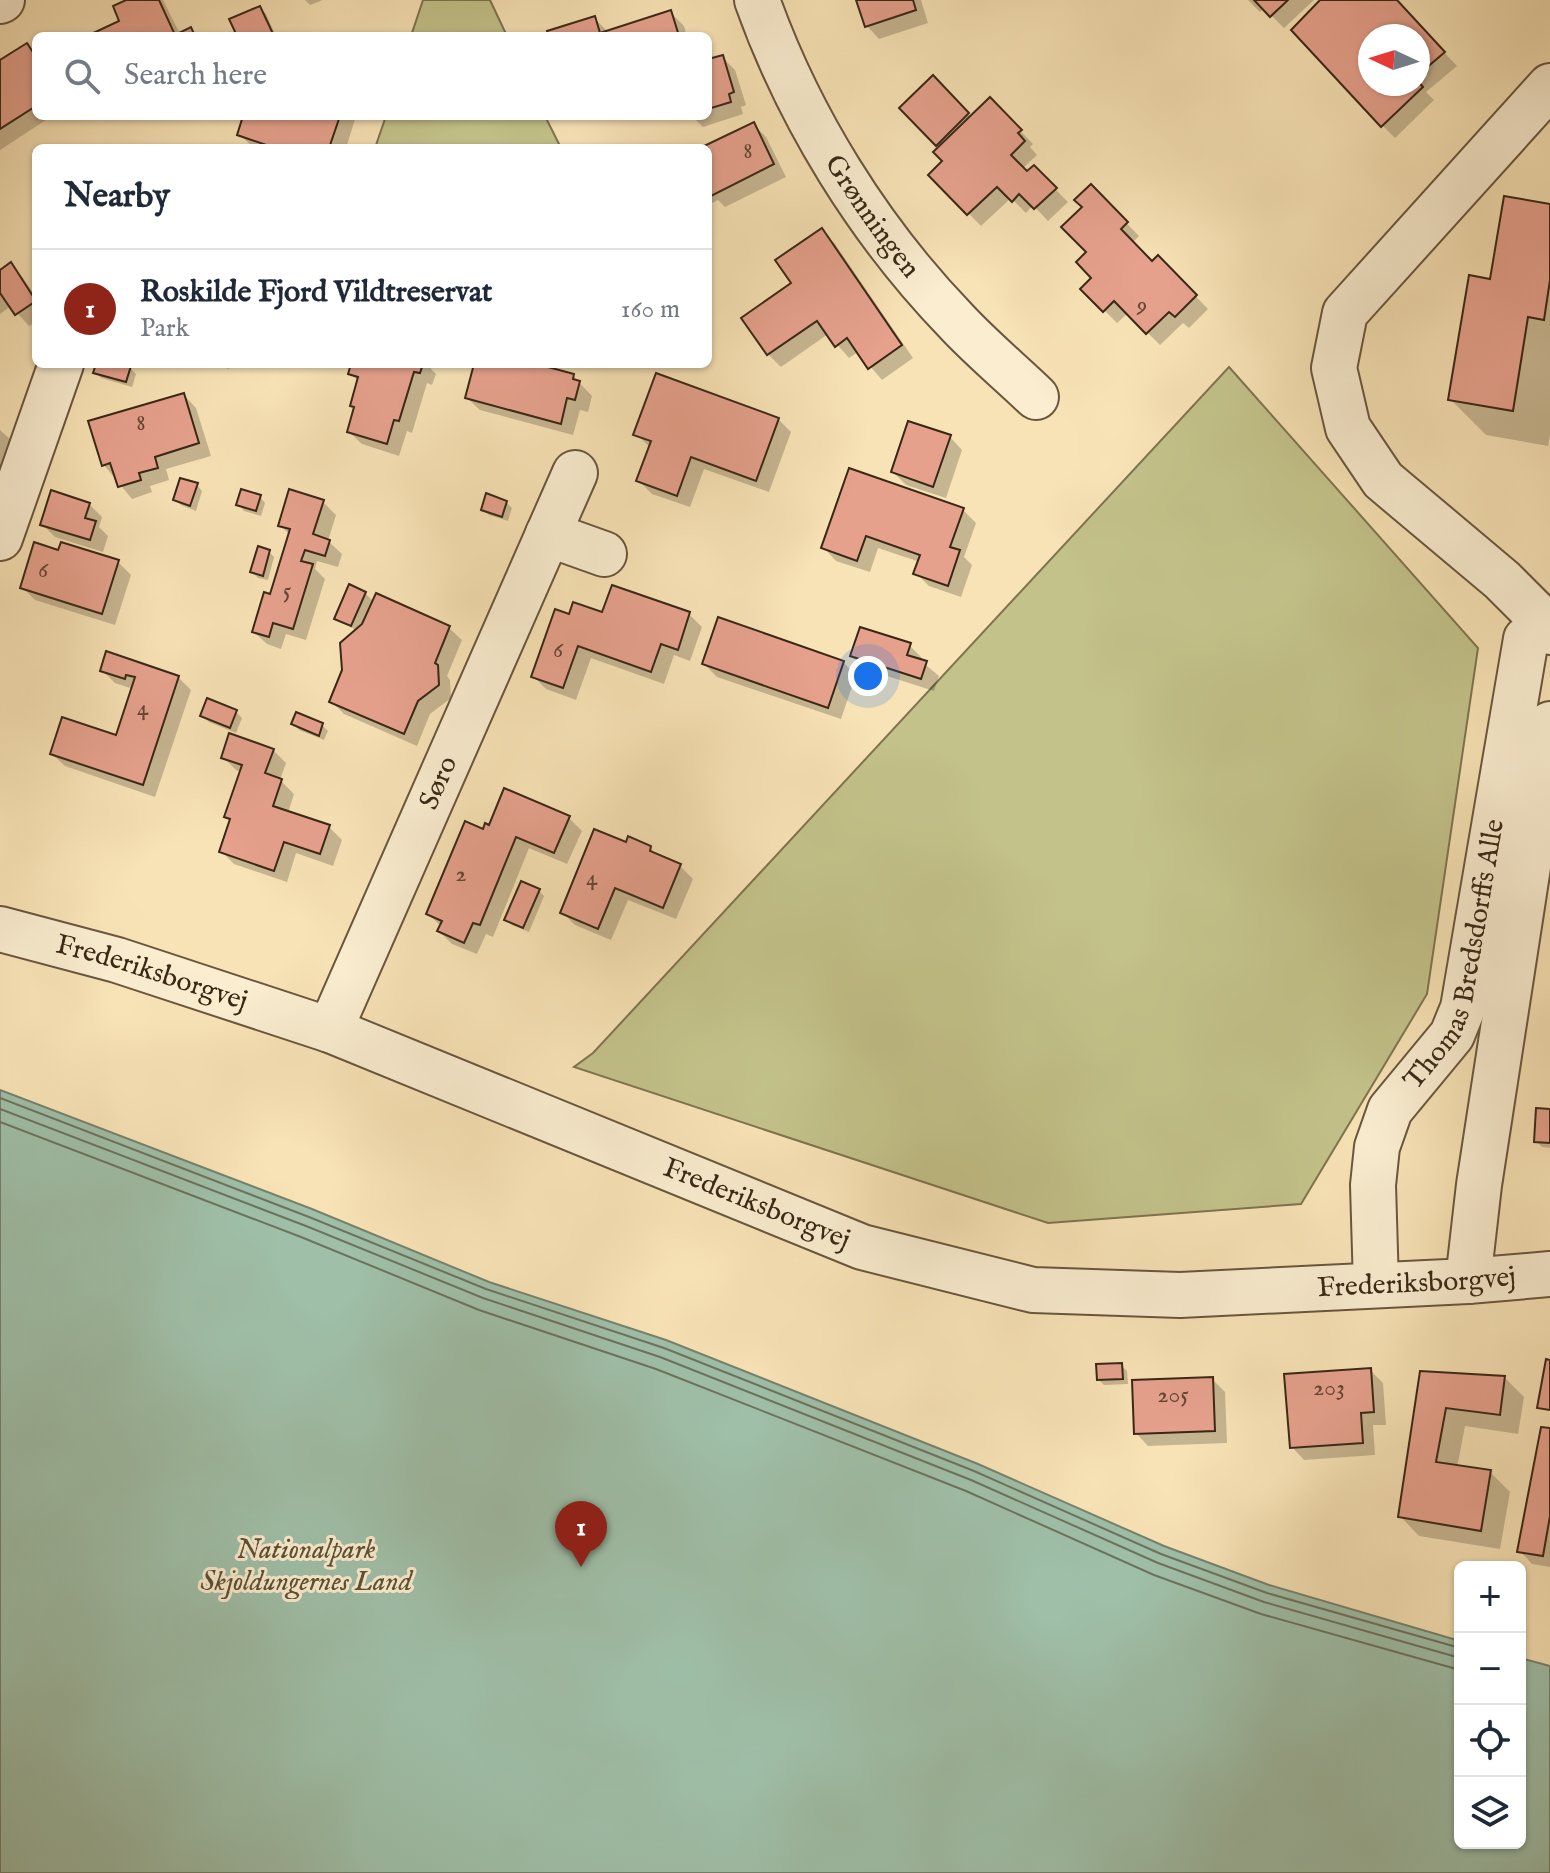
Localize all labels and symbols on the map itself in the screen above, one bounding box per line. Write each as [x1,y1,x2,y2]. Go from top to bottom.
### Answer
north arrow [1358,24,1430,96]
house number: 8 [743,136,753,167]
street label: Grønningen [817,149,927,285]
house number: 9 [1136,290,1147,321]
house number: 8 [136,408,146,439]
house number: 6 [38,555,49,586]
house number: 5 [283,576,292,607]
house number: 6 [553,635,564,666]
your location [848,656,888,696]
house number: 4 [137,693,149,724]
street label: Søro [412,751,466,815]
street label: Thomas Bredsdorffs Alle [1396,816,1512,1097]
house number: 2 [455,859,467,890]
house number: 4 [586,863,598,894]
street label: Frederiksborgvej [52,927,252,1019]
street label: Frederiksborgvej [658,1150,855,1258]
street label: Frederiksborgvej [1316,1259,1517,1306]
house number: 203 [1313,1373,1345,1404]
house number: 205 [1157,1380,1189,1411]
pin: 1 [555,1501,607,1567]
park label: Nationalpark Skjoldungernes Land [200,1533,414,1600]

